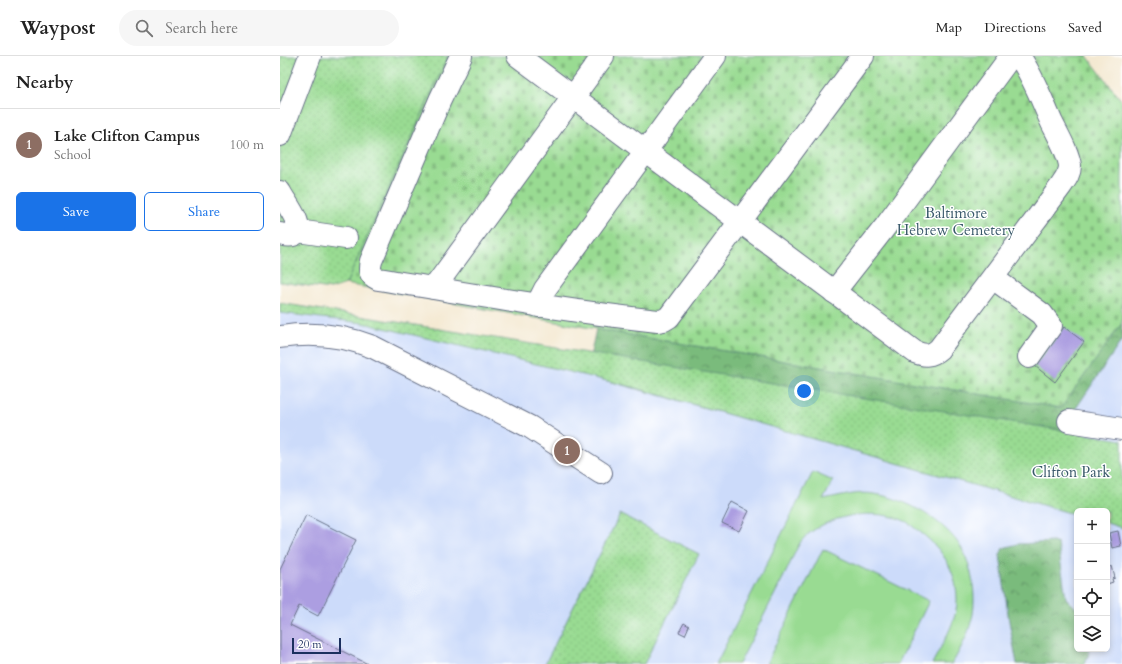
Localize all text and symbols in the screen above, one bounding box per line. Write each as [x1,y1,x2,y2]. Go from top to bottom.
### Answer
search box [119,10,399,46]
text: Waypost [20,15,95,41]
icon: search [133,17,155,39]
text: Search here [165,18,238,38]
text: Map [936,18,962,37]
text: Directions [984,18,1046,37]
text: Saved [1068,18,1102,37]
text: Nearby [16,71,73,94]
text: Lake Clifton Campus [54,126,200,146]
text: 1 [26,136,32,154]
text: 100 m [230,136,264,154]
text: School [54,146,91,164]
button: Save [16,192,136,231]
button: Share [144,192,264,231]
park label: Baltimore Hebrew Cemetery [897,203,1015,240]
your location [794,381,814,401]
pin: 1 [554,436,580,466]
park label: Clifton Park [1032,462,1110,482]
map controls [1074,508,1110,652]
button: + [1074,508,1110,544]
button: − [1074,544,1110,580]
button: locate [1074,580,1110,616]
button: layers [1074,616,1110,652]
scale bar [292,636,341,655]
text: 20 m [298,637,322,652]

